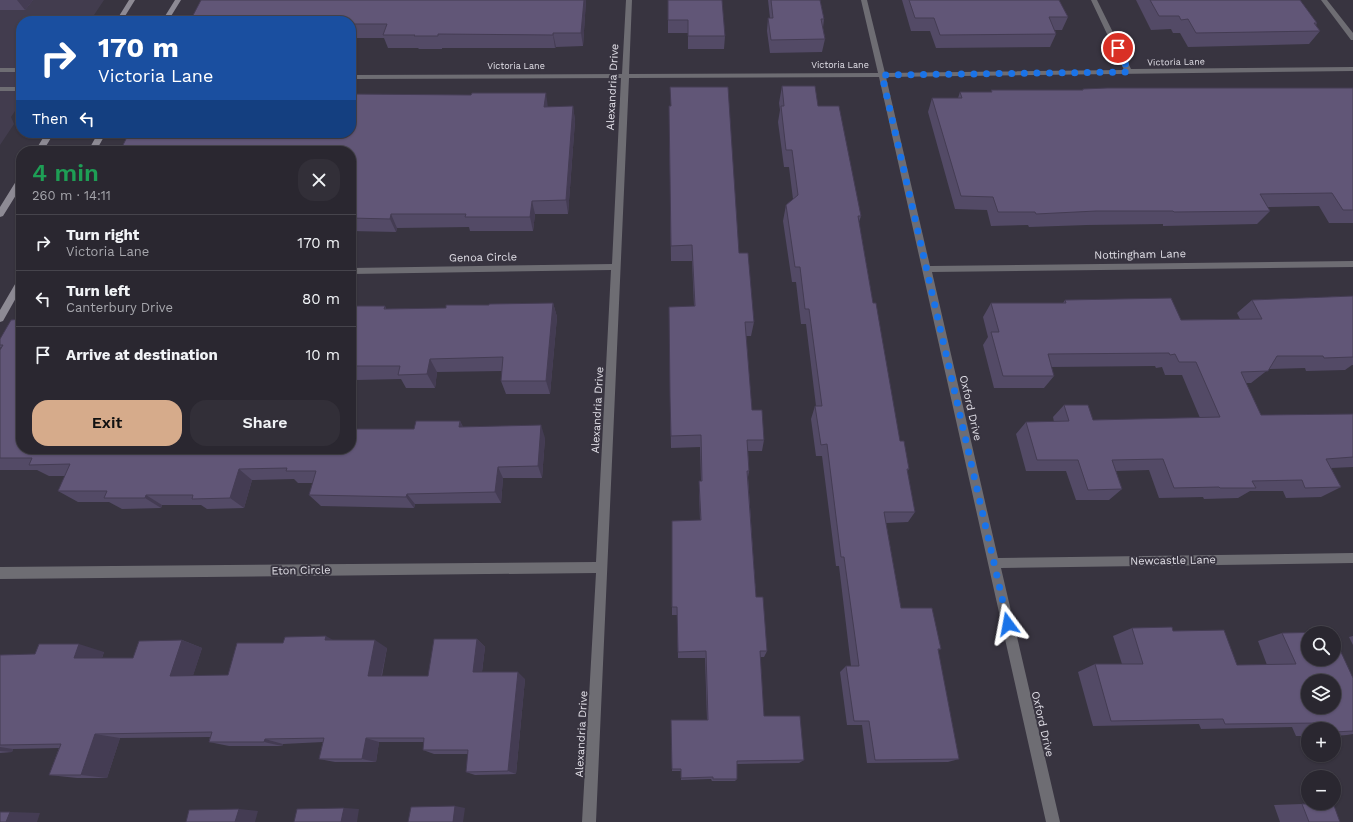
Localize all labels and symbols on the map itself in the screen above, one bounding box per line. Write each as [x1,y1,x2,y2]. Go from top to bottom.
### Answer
pin [1101,31,1135,65]
street label: Alexandria Drive [604,43,621,131]
street label: Victoria Lane [1147,56,1205,68]
street label: Victoria Lane [811,60,869,70]
street label: Victoria Lane [487,61,545,71]
street label: Nottingham Lane [1094,247,1186,262]
street label: Genoa Circle [449,250,517,265]
street label: Alexandria Drive [589,366,606,454]
street label: Oxford Drive [957,374,984,442]
street label: Newcastle Lane [1130,553,1216,568]
street label: Eton Circle [271,563,331,578]
position arrow [987,603,1029,645]
street label: Alexandria Drive [573,690,590,778]
street label: Oxford Drive [1029,690,1056,758]

